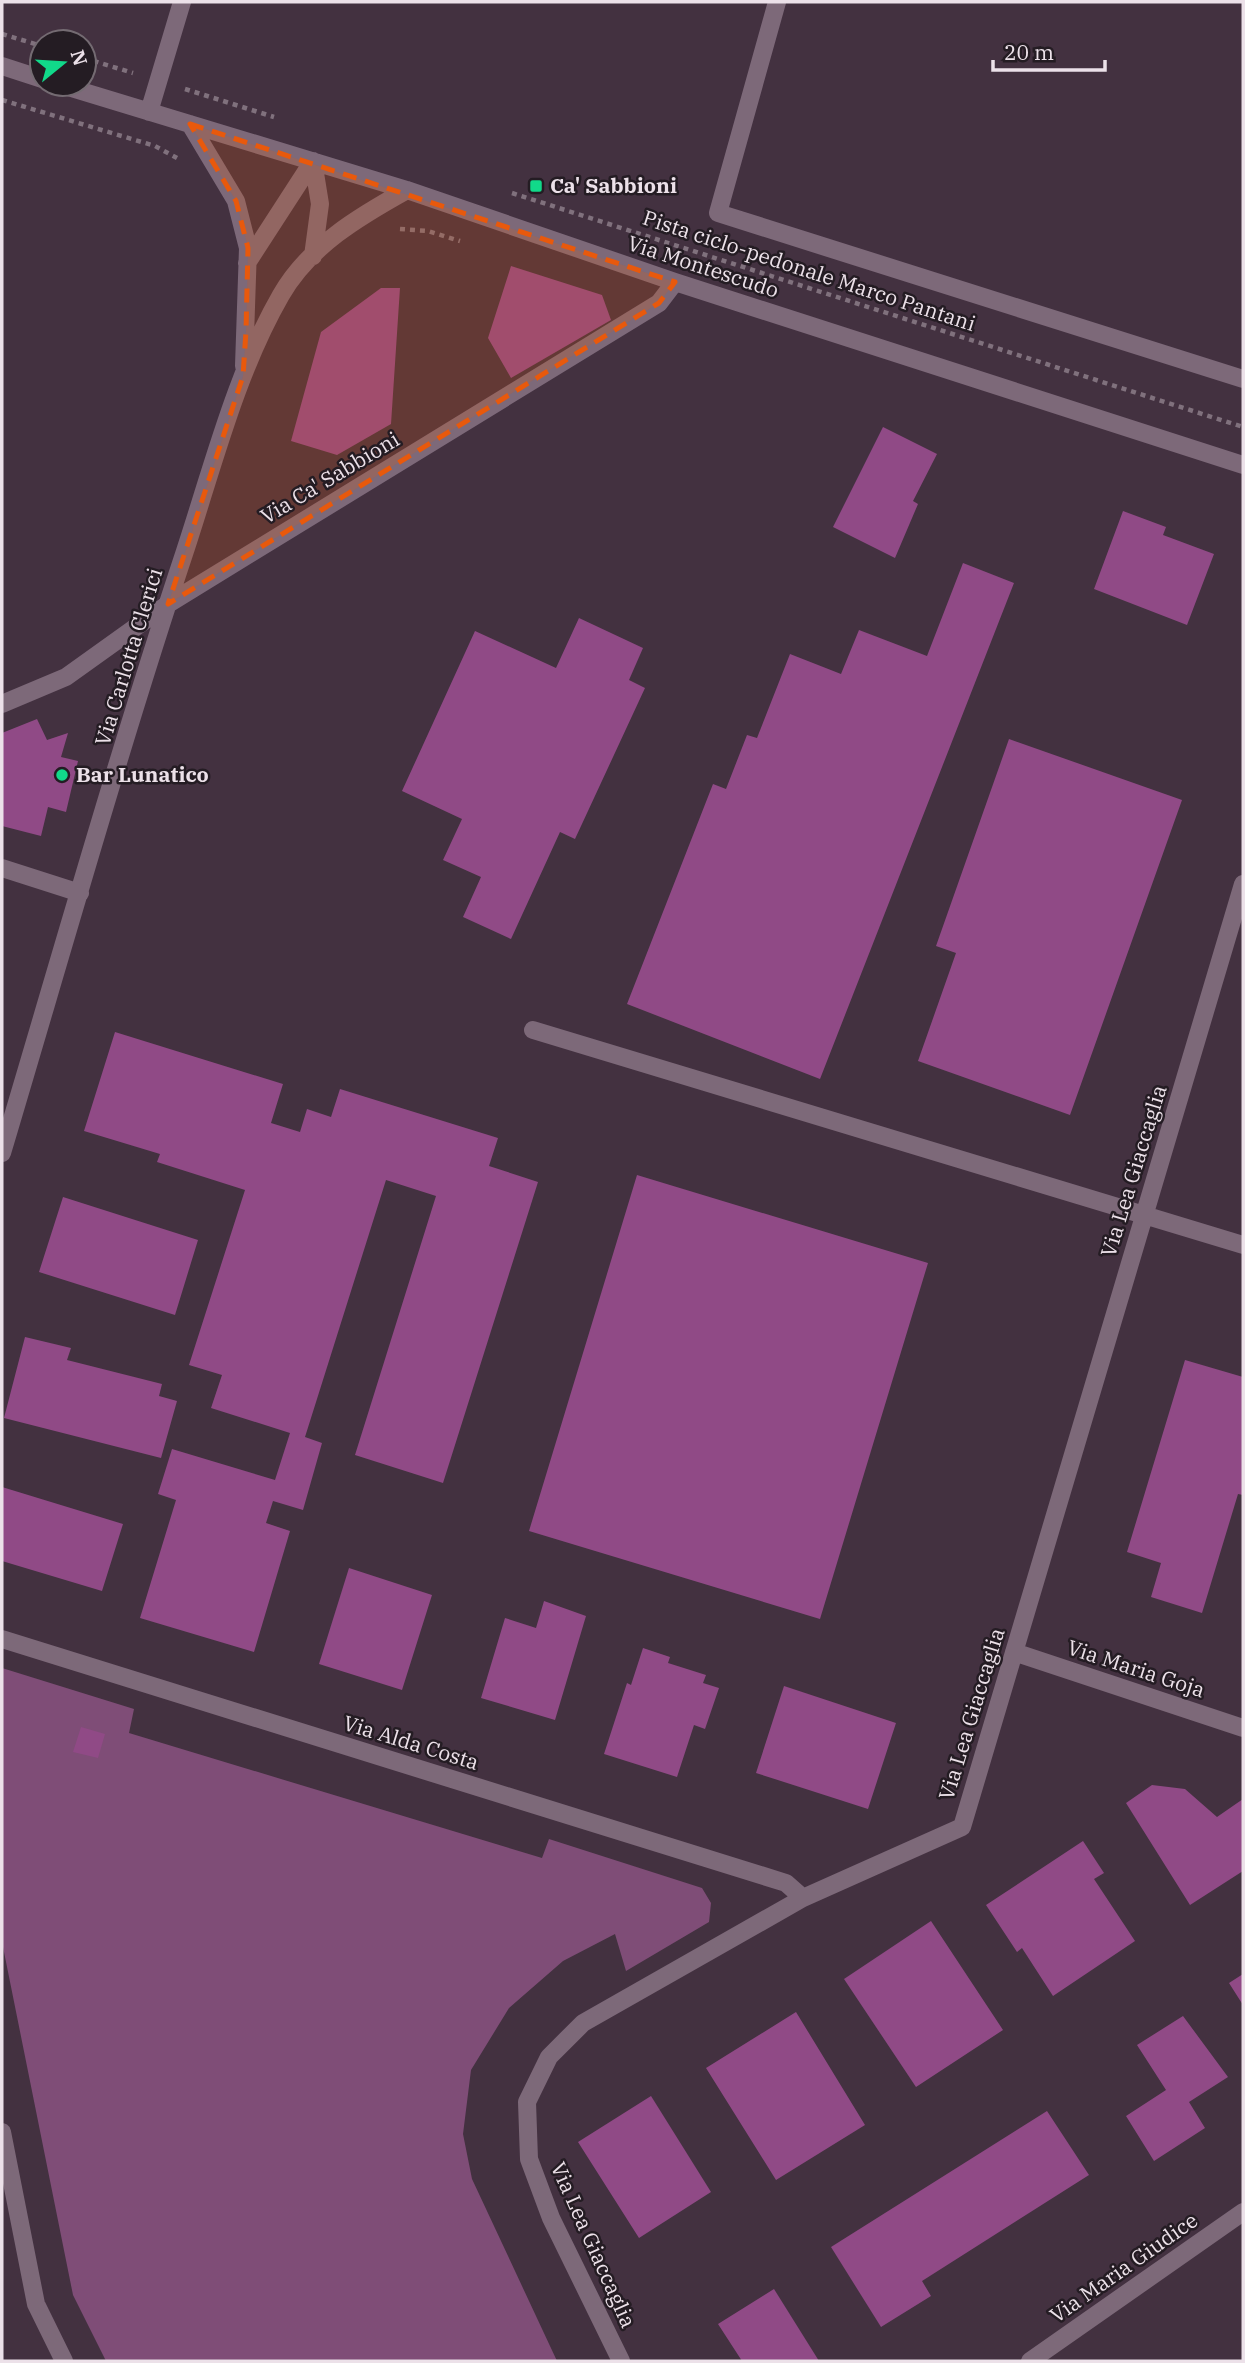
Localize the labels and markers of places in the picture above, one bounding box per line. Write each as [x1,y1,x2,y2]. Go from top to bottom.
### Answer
place label: Ca' Sabbioni [550,171,677,199]
marker: Ca' Sabbioni [528,178,544,194]
place label: Bar Lunatico [76,760,209,788]
marker: Bar Lunatico [54,767,70,783]

